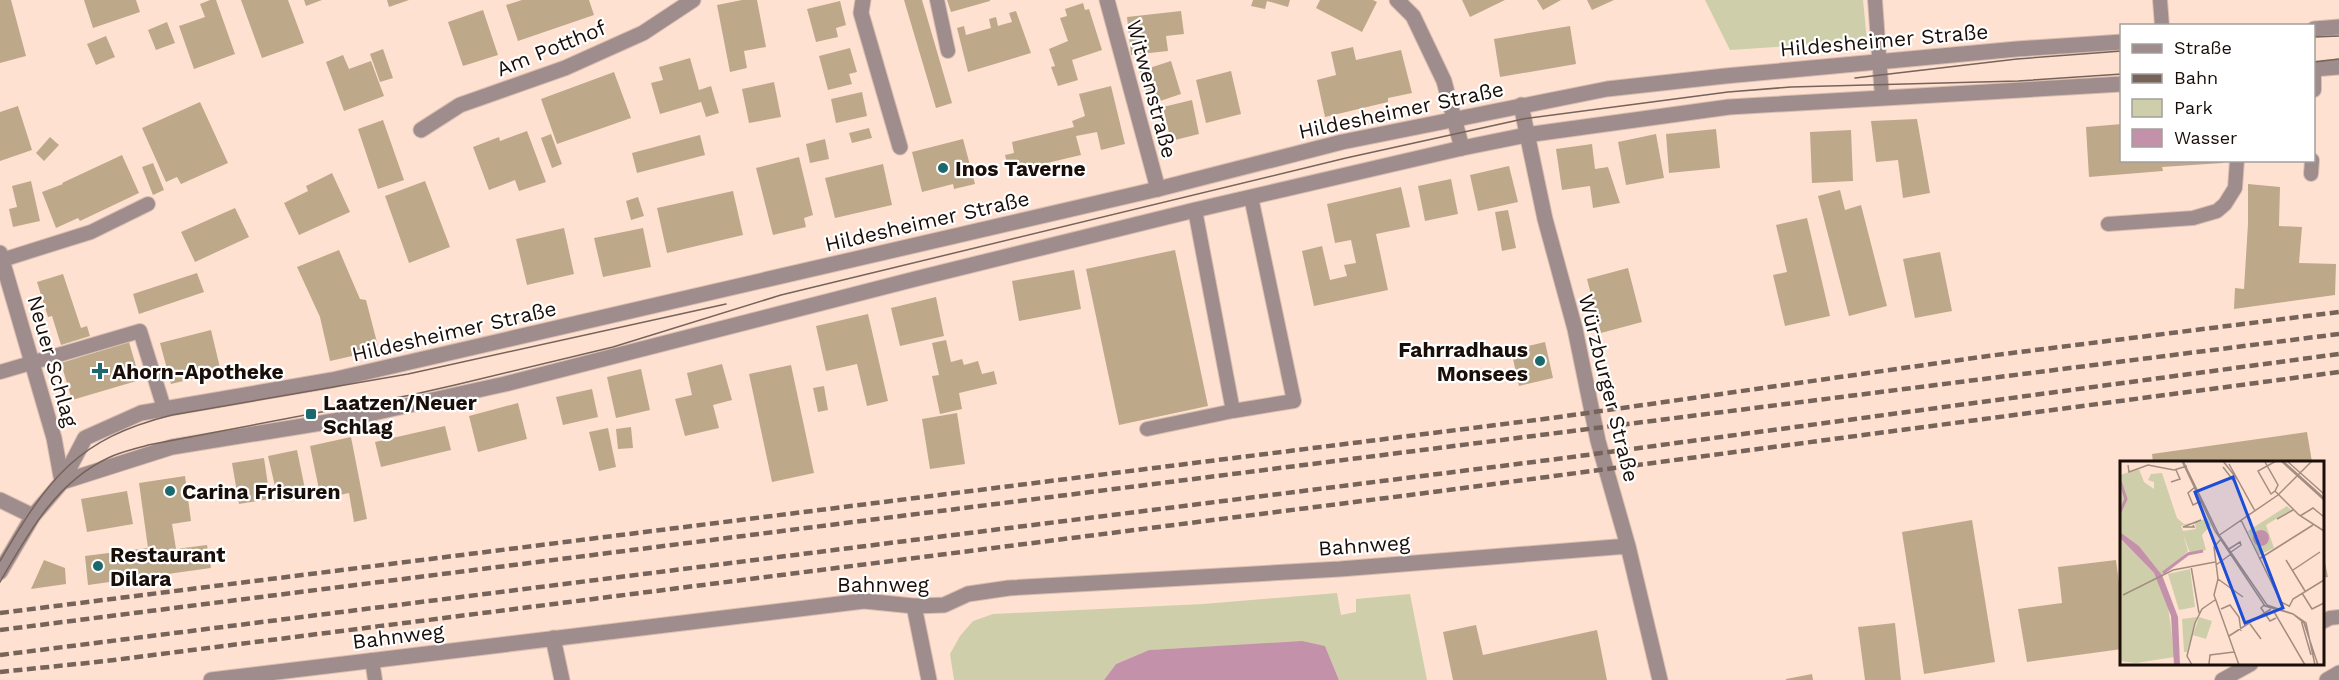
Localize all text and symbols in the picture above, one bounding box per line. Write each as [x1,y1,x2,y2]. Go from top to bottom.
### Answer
street label: Am Potthof [493,15,609,81]
street label: Witwenstraße [1122,17,1182,161]
street label: Hildesheimer Straße [1779,18,1989,62]
legend [2120,24,2315,162]
text: Straße [2174,37,2232,58]
text: Bahn [2174,67,2218,88]
street label: Hildesheimer Straße [1296,76,1506,144]
text: Park [2174,97,2213,118]
text: Wasser [2174,127,2237,148]
place label: Inos Taverne [955,156,1086,181]
marker: Inos Taverne [936,161,950,175]
street label: Hildesheimer Straße [822,185,1032,257]
street label: Würzburger Straße [1574,291,1644,485]
street label: Neuer Schlag [22,292,84,430]
street label: Hildesheimer Straße [349,295,559,367]
place label: Fahrradhaus Monsees [1398,337,1528,386]
marker: Fahrradhaus Monsees [1533,354,1547,368]
place label: Ahorn-Apotheke [112,359,284,384]
marker: Ahorn-Apotheke [93,364,107,378]
place label: Laatzen/Neuer Schlag [323,390,477,439]
marker: Laatzen/Neuer Schlag [304,407,318,421]
inset map [2120,461,2324,665]
place label: Carina Frisuren [182,479,341,504]
marker: Carina Frisuren [163,484,177,498]
street label: Bahnweg [1317,529,1412,561]
place label: Restaurant Dilara [110,542,225,591]
marker: Restaurant Dilara [91,559,105,573]
street label: Bahnweg [837,572,930,597]
street label: Bahnweg [351,618,446,654]

